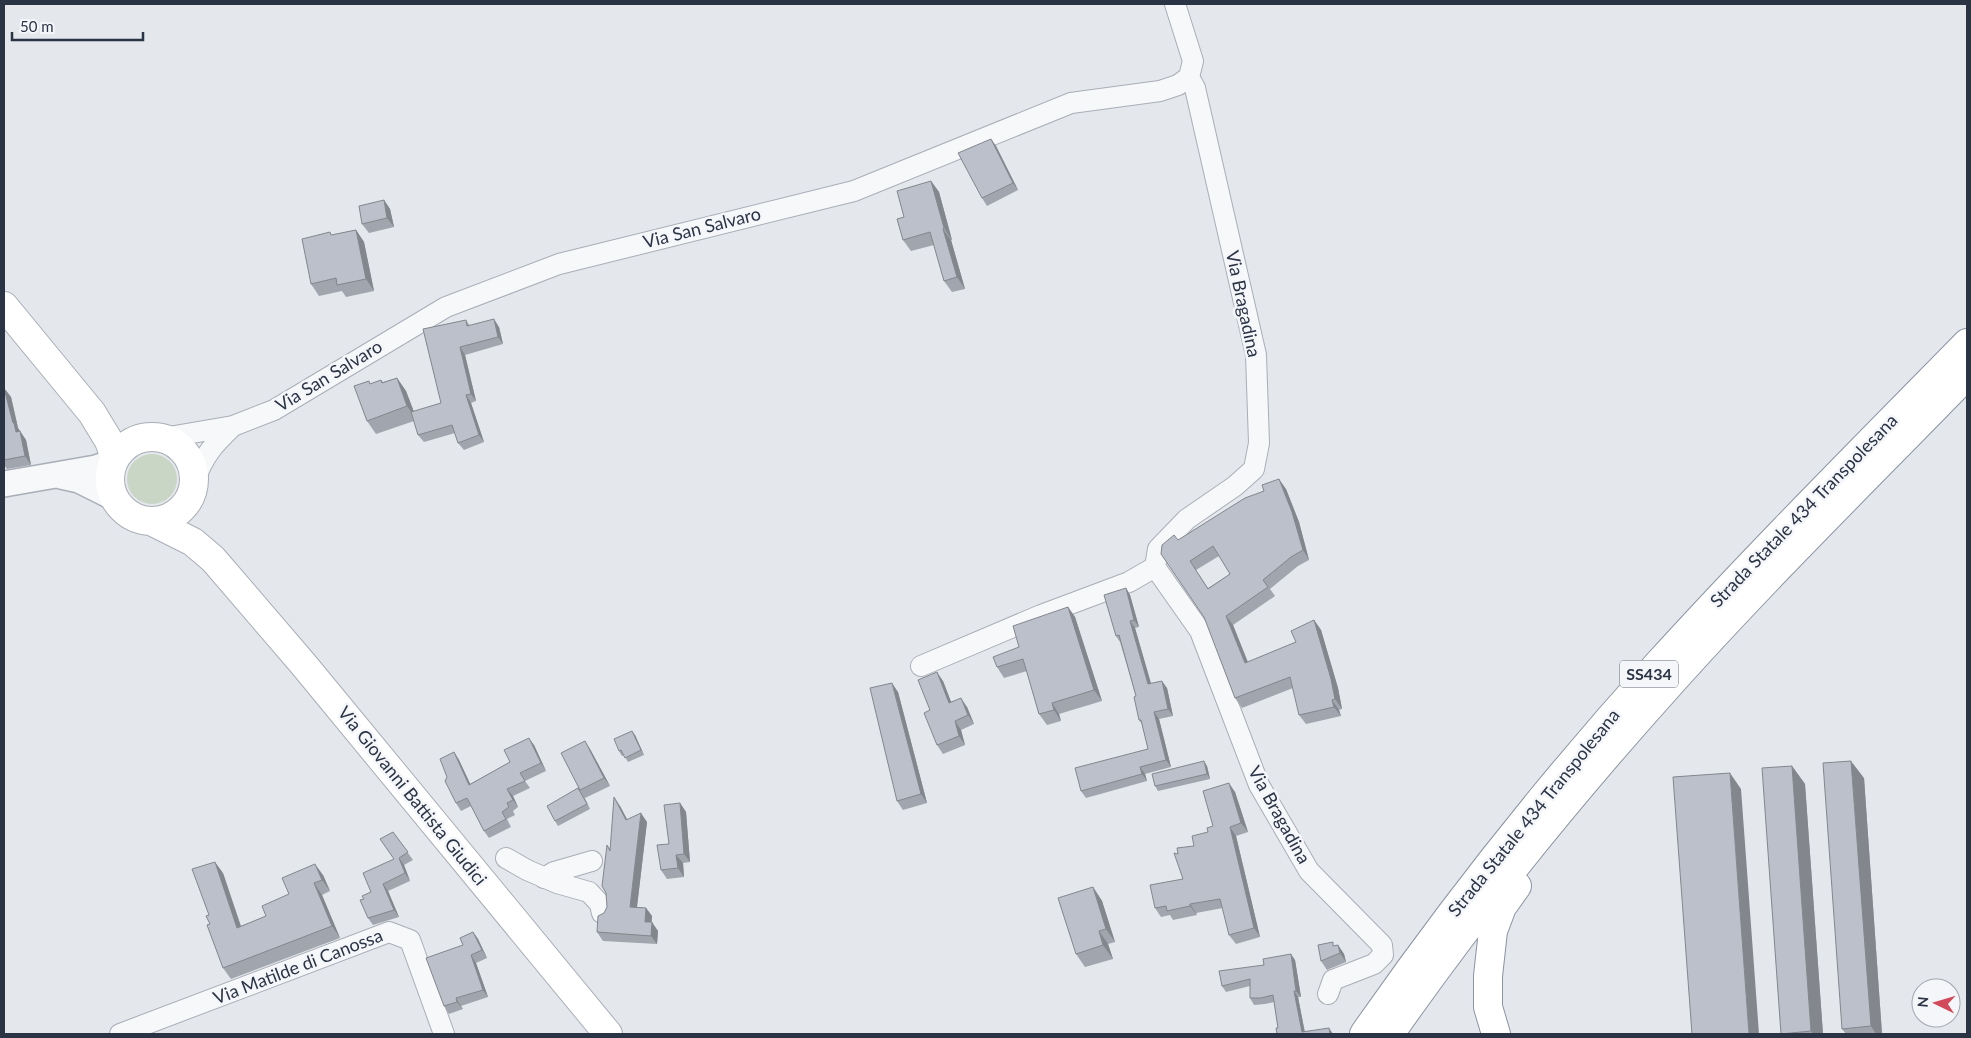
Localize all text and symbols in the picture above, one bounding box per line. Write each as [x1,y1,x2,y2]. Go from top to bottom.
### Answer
scale bar [12,10,144,42]
text: 50 m [20,17,54,35]
street label: Via San Salvaro [641,202,763,252]
street label: Via Bragadina [1222,248,1266,359]
street label: Via San Salvaro [271,335,386,416]
street label: Strada Statale 434 Transpolesana [1705,409,1902,612]
road number: SS434 [1620,661,1678,688]
street label: Via Giovanni Battista Giudici [334,701,492,889]
street label: Strada Statale 434 Transpolesana [1443,704,1624,920]
street label: Via Bragadina [1244,762,1316,867]
street label: Via Matilde di Canossa [210,924,385,1009]
north arrow [1911,978,1961,1028]
text: N [1914,996,1931,1008]

